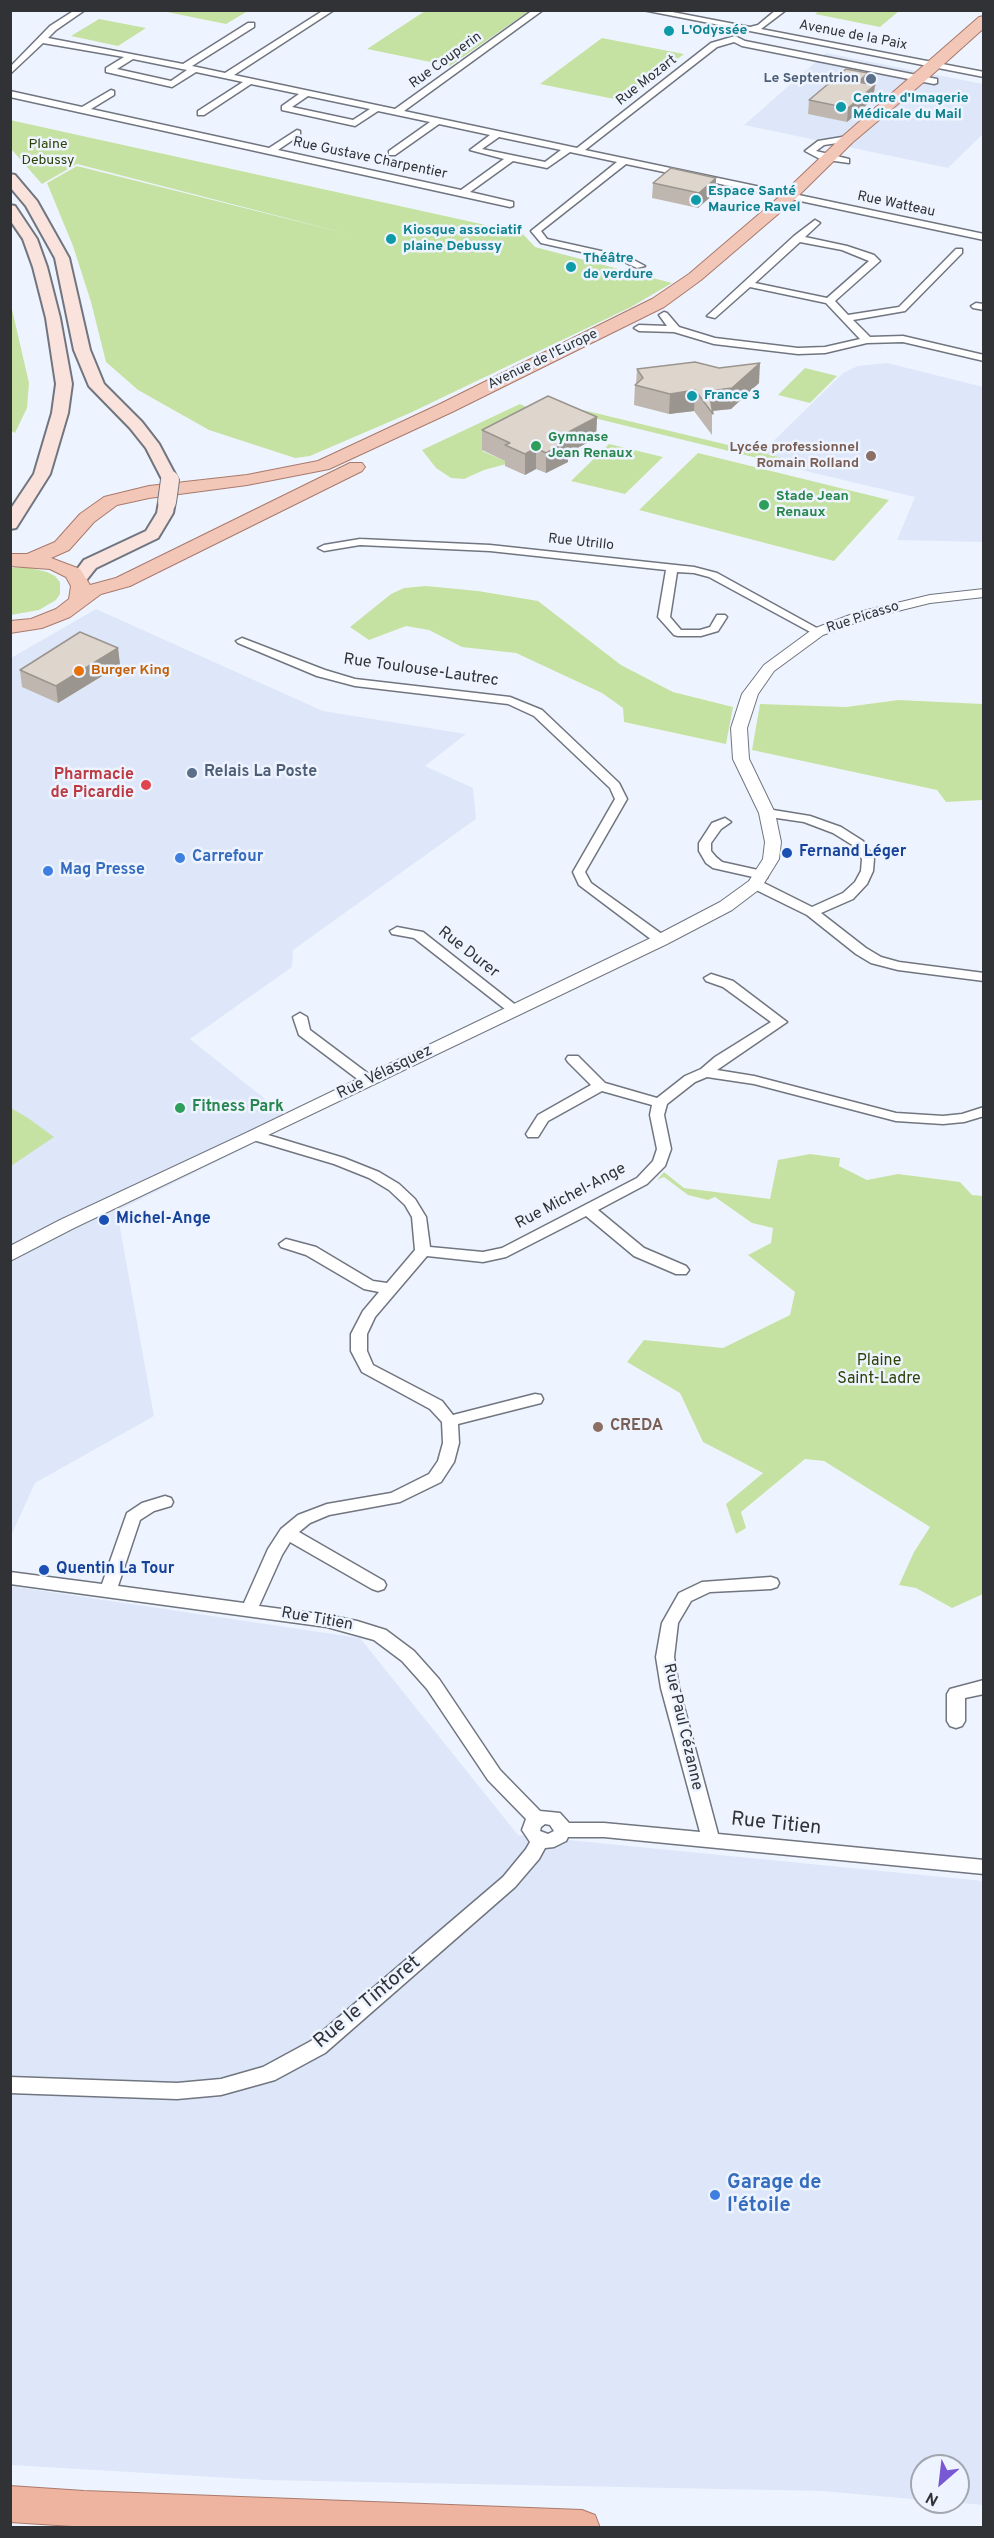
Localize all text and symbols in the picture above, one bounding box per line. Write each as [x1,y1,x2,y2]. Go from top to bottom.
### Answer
street label: Avenue de la Paix [798,17,908,55]
place label: L'Odyssée [681,23,747,39]
marker: L'Odyssée [662,24,676,38]
street label: Rue Couperin [407,29,485,93]
street label: Rue Mozart [613,52,681,110]
place label: Le Septentrion [764,71,859,87]
marker: Le Septentrion [864,72,878,86]
place label: Centre d'Imagerie Médicale du Mail [853,91,969,124]
marker: Centre d'Imagerie Médicale du Mail [834,100,848,114]
street label: Rue Gustave Charpentier [291,134,449,184]
park label: Plaine Debussy [22,137,74,170]
place label: Espace Santé Maurice Ravel [708,184,801,216]
street label: Rue Watteau [855,189,937,221]
marker: Espace Santé Maurice Ravel [689,193,703,207]
place label: Kiosque associatif plaine Debussy [403,223,522,256]
marker: Kiosque associatif plaine Debussy [384,232,398,246]
place label: Théâtre de verdure [583,251,653,284]
marker: Théâtre de verdure [564,260,578,274]
street label: Avenue de l'Europe [485,326,601,394]
place label: France 3 [704,388,760,404]
marker: France 3 [685,389,699,403]
place label: Gymnase Jean Renaux [548,430,633,462]
marker: Gymnase Jean Renaux [529,439,543,453]
place label: Lycée professionnel Romain Rolland [729,440,859,472]
marker: Lycée professionnel Romain Rolland [864,449,878,463]
place label: Stade Jean Renaux [776,489,849,522]
marker: Stade Jean Renaux [757,498,771,512]
street label: Rue Utrillo [547,531,615,555]
street label: Rue Picasso [825,598,901,638]
street label: Rue Toulouse-Lautrec [342,651,500,691]
place label: Burger King [91,663,170,679]
marker: Burger King [72,664,86,678]
place label: Relais La Poste [204,763,317,783]
place label: Pharmacie de Picardie [51,766,134,804]
marker: Relais La Poste [185,766,199,780]
marker: Pharmacie de Picardie [139,778,153,792]
place label: Fernand Léger [799,843,906,863]
marker: Fernand Léger [780,846,794,860]
place label: Carrefour [192,848,263,868]
marker: Carrefour [173,851,187,865]
place label: Mag Presse [60,861,145,881]
marker: Mag Presse [41,864,55,878]
street label: Rue Durer [434,923,502,983]
street label: Rue Vélasquez [334,1042,436,1104]
place label: Fitness Park [192,1098,284,1118]
marker: Fitness Park [173,1101,187,1115]
street label: Rue Michel-Ange [512,1160,630,1234]
place label: Michel-Ange [116,1210,211,1230]
marker: Michel-Ange [97,1213,111,1227]
park label: Plaine Saint-Ladre [837,1352,921,1390]
place label: CREDA [610,1417,663,1437]
marker: CREDA [591,1420,605,1434]
place label: Quentin La Tour [56,1560,174,1580]
marker: Quentin La Tour [37,1563,51,1577]
street label: Rue Titien [280,1604,354,1636]
street label: Rue Paul Cézanne [658,1662,706,1792]
street label: Rue Titien [730,1808,822,1842]
street label: Rue le Tintoret [310,1951,426,2055]
place label: Garage de l'étoile [727,2172,821,2219]
marker: Garage de l'étoile [708,2188,722,2202]
north arrow [910,2454,970,2514]
text: N [923,2487,942,2510]

